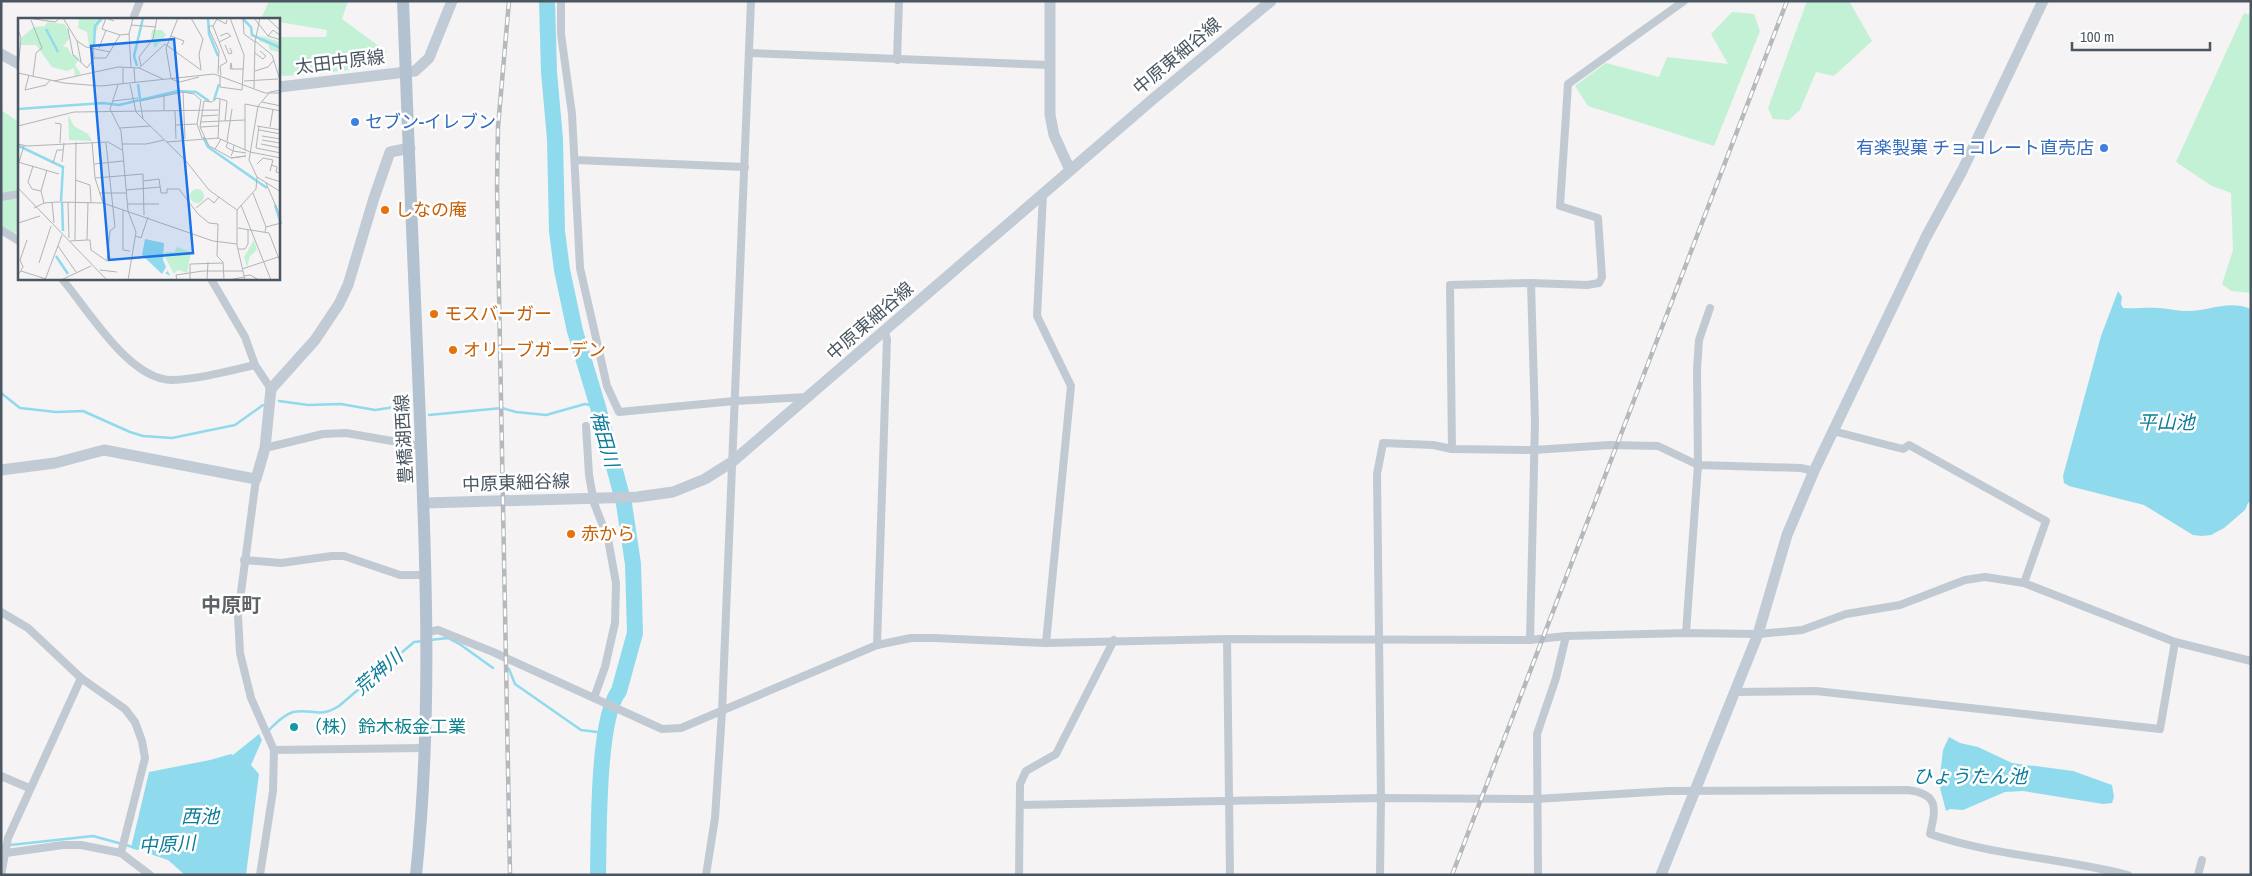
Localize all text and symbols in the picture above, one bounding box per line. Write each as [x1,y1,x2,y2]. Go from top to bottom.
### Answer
street label: 中原東細谷線 [1127,11,1226,100]
inset map [18,18,280,280]
scale bar [2072,20,2210,52]
text: 100 m [2080,26,2114,47]
street label: 太田中原線 [294,44,386,79]
place label: セブン-イレブン [365,109,496,134]
marker: セブン-イレブン [349,116,361,128]
place label: 有楽製菓 チョコレート直売店 [1856,135,2094,160]
marker: 有楽製菓 チョコレート直売店 [2098,142,2110,154]
place label: しなの庵 [395,197,467,222]
marker: しなの庵 [379,204,391,216]
street label: 中原東細谷線 [821,276,919,365]
place label: モスバーガー [444,301,552,326]
marker: モスバーガー [428,308,440,320]
place label: オリーブガーデン [463,337,606,362]
marker: オリーブガーデン [447,344,459,356]
street label: 豊橋湖西線 [389,393,418,485]
water label: 梅田川 [585,408,626,472]
water label: 平山池 [2137,409,2196,435]
street label: 中原東細谷線 [462,468,570,497]
place label: 赤から [581,521,635,546]
marker: 赤から [565,528,577,540]
district label: 中原町 [201,591,261,618]
water label: 荒神川 [348,642,410,701]
place label: （株）鈴木板金工業 [304,714,466,739]
marker: （株）鈴木板金工業 [288,721,300,733]
water label: ひょうたん池 [1913,763,2029,789]
water label: 西池 [181,803,221,829]
water label: 中原川 [138,829,198,858]

